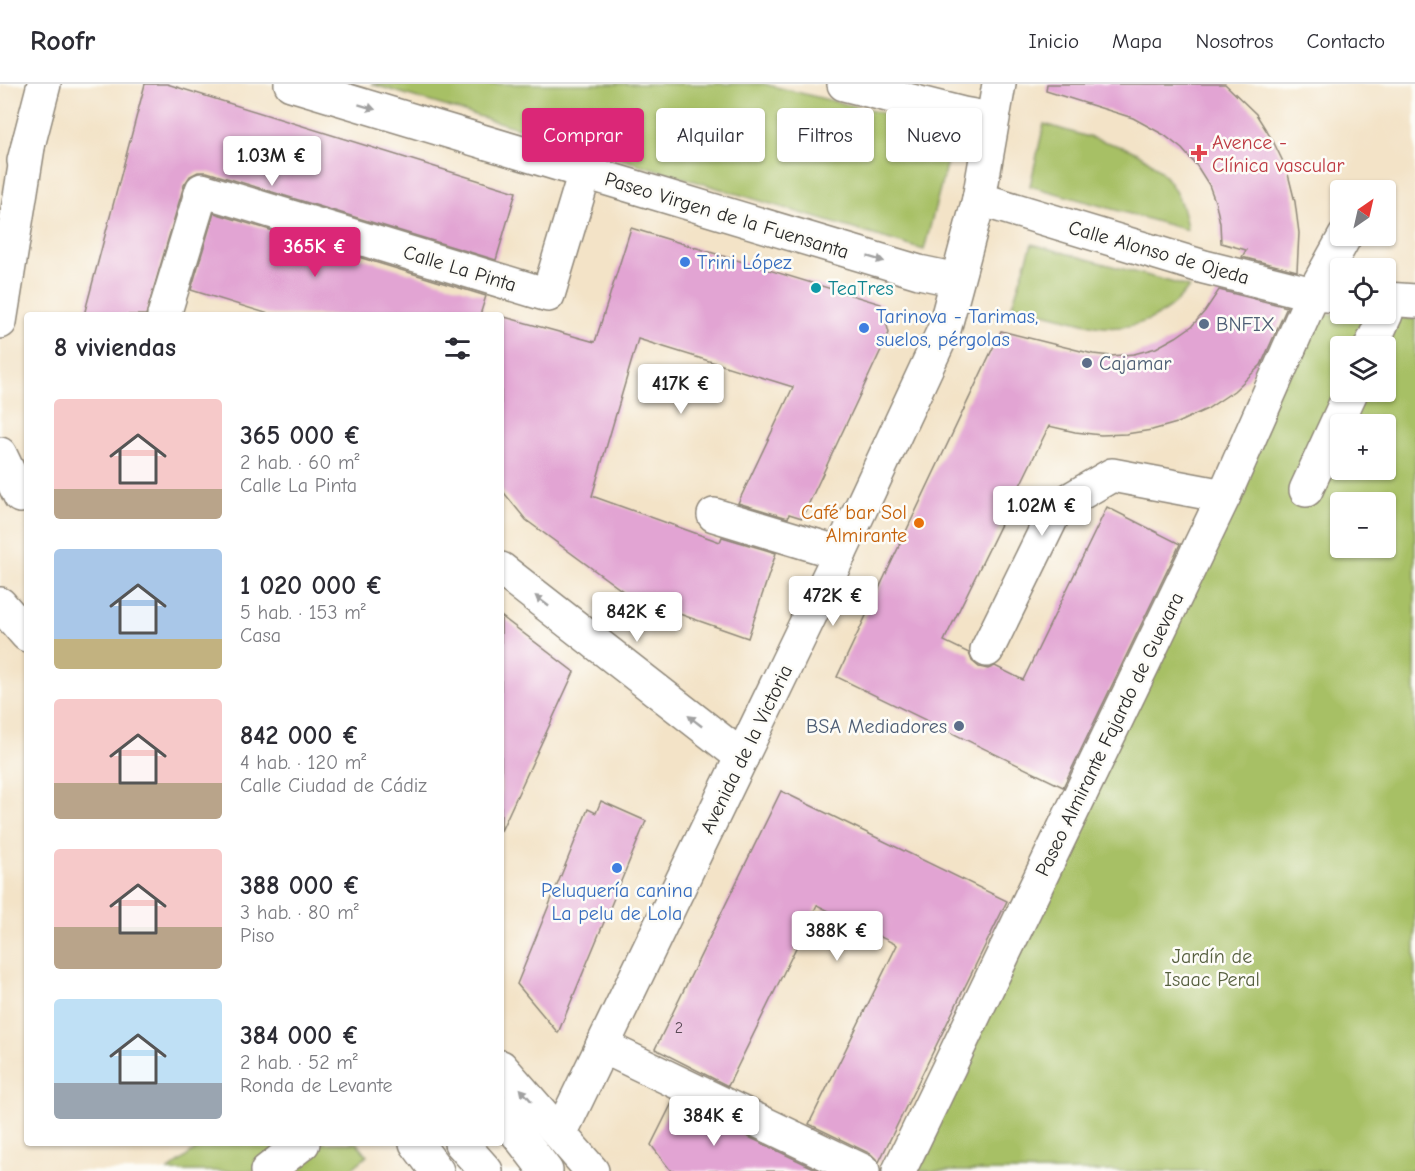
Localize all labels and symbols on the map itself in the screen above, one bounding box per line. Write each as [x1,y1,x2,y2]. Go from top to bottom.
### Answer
one-way arrow [358,103,376,112]
place label: Avence - Clínica vascular [1212,131,1345,177]
pin: 1.03M € [217,136,327,187]
marker: Avence - Clínica vascular [1190,144,1208,162]
street label: Paseo Virgen de la Fuensanta [602,167,852,264]
north arrow [1330,180,1396,246]
street label: Calle Alonso de Ojeda [1066,216,1252,289]
pin: 365K € [266,227,364,278]
street label: Calle La Pinta [401,240,519,297]
place label: Trini López [697,251,792,274]
marker: Trini López [678,255,692,269]
one-way arrow [867,255,885,264]
place label: TeaTres [828,277,894,300]
marker: TeaTres [809,281,823,295]
place label: Tarinova - Tarimas, suelos, pérgolas [876,305,1038,351]
place label: BNFIX [1216,313,1275,336]
marker: BNFIX [1197,317,1211,331]
marker: Tarinova - Tarimas, suelos, pérgolas [857,321,871,335]
place label: Cajamar [1099,352,1172,375]
marker: Cajamar [1080,356,1094,370]
pin: 417K € [632,364,730,415]
pin: 1.02M € [987,486,1097,537]
place label: Café bar Sol Almirante [801,501,907,547]
marker: Café bar Sol Almirante [912,516,926,530]
pin: 472K € [784,576,882,627]
street label: Paseo Almirante Fajardo de Guevara [1030,588,1188,880]
pin: 842K € [588,592,686,643]
one-way arrow [534,594,550,607]
street label: Avenida de la Victoria [696,661,797,837]
place label: BSA Mediadores [806,715,947,738]
one-way arrow [688,716,703,728]
marker: BSA Mediadores [952,719,966,733]
marker: Peluquería canina La pelu de Lola [610,861,624,875]
place label: Peluquería canina La pelu de Lola [541,879,693,925]
pin: 388K € [788,911,886,962]
park label: Jardín de Isaac Peral [1164,945,1260,991]
house number: 2 [675,1019,683,1037]
one-way arrow [520,1088,533,1103]
pin: 384K € [665,1096,763,1147]

